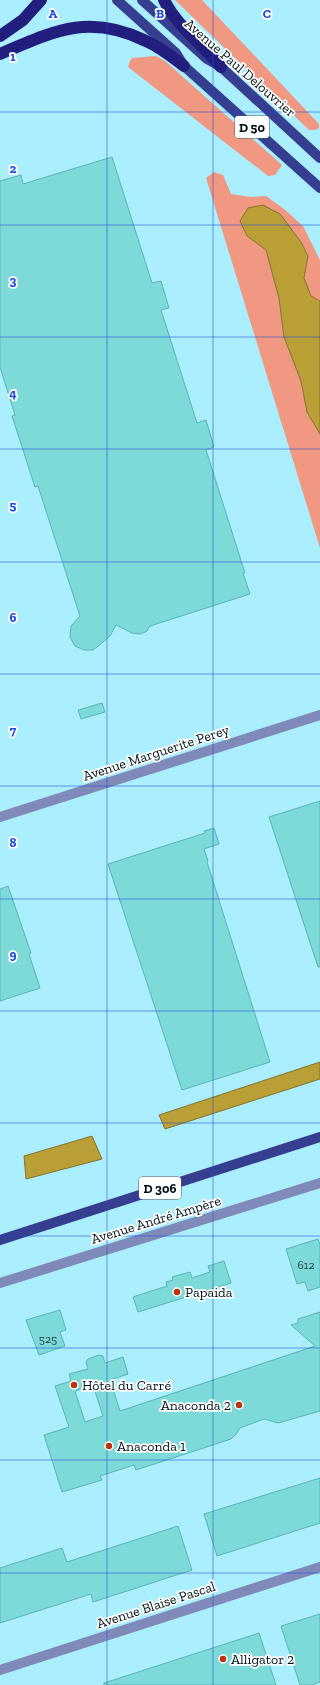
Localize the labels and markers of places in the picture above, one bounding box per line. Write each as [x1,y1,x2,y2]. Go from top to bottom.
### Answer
place label: Papaida [185,1284,233,1301]
marker: Papaida [172,1287,182,1297]
place label: Hôtel du Carré [82,1377,171,1394]
marker: Hôtel du Carré [69,1380,79,1390]
place label: Anaconda 2 [161,1397,231,1414]
marker: Anaconda 2 [234,1400,244,1410]
place label: Anaconda 1 [117,1438,186,1455]
marker: Anaconda 1 [104,1441,114,1451]
place label: Alligator 2 [231,1651,294,1668]
marker: Alligator 2 [218,1654,228,1664]

